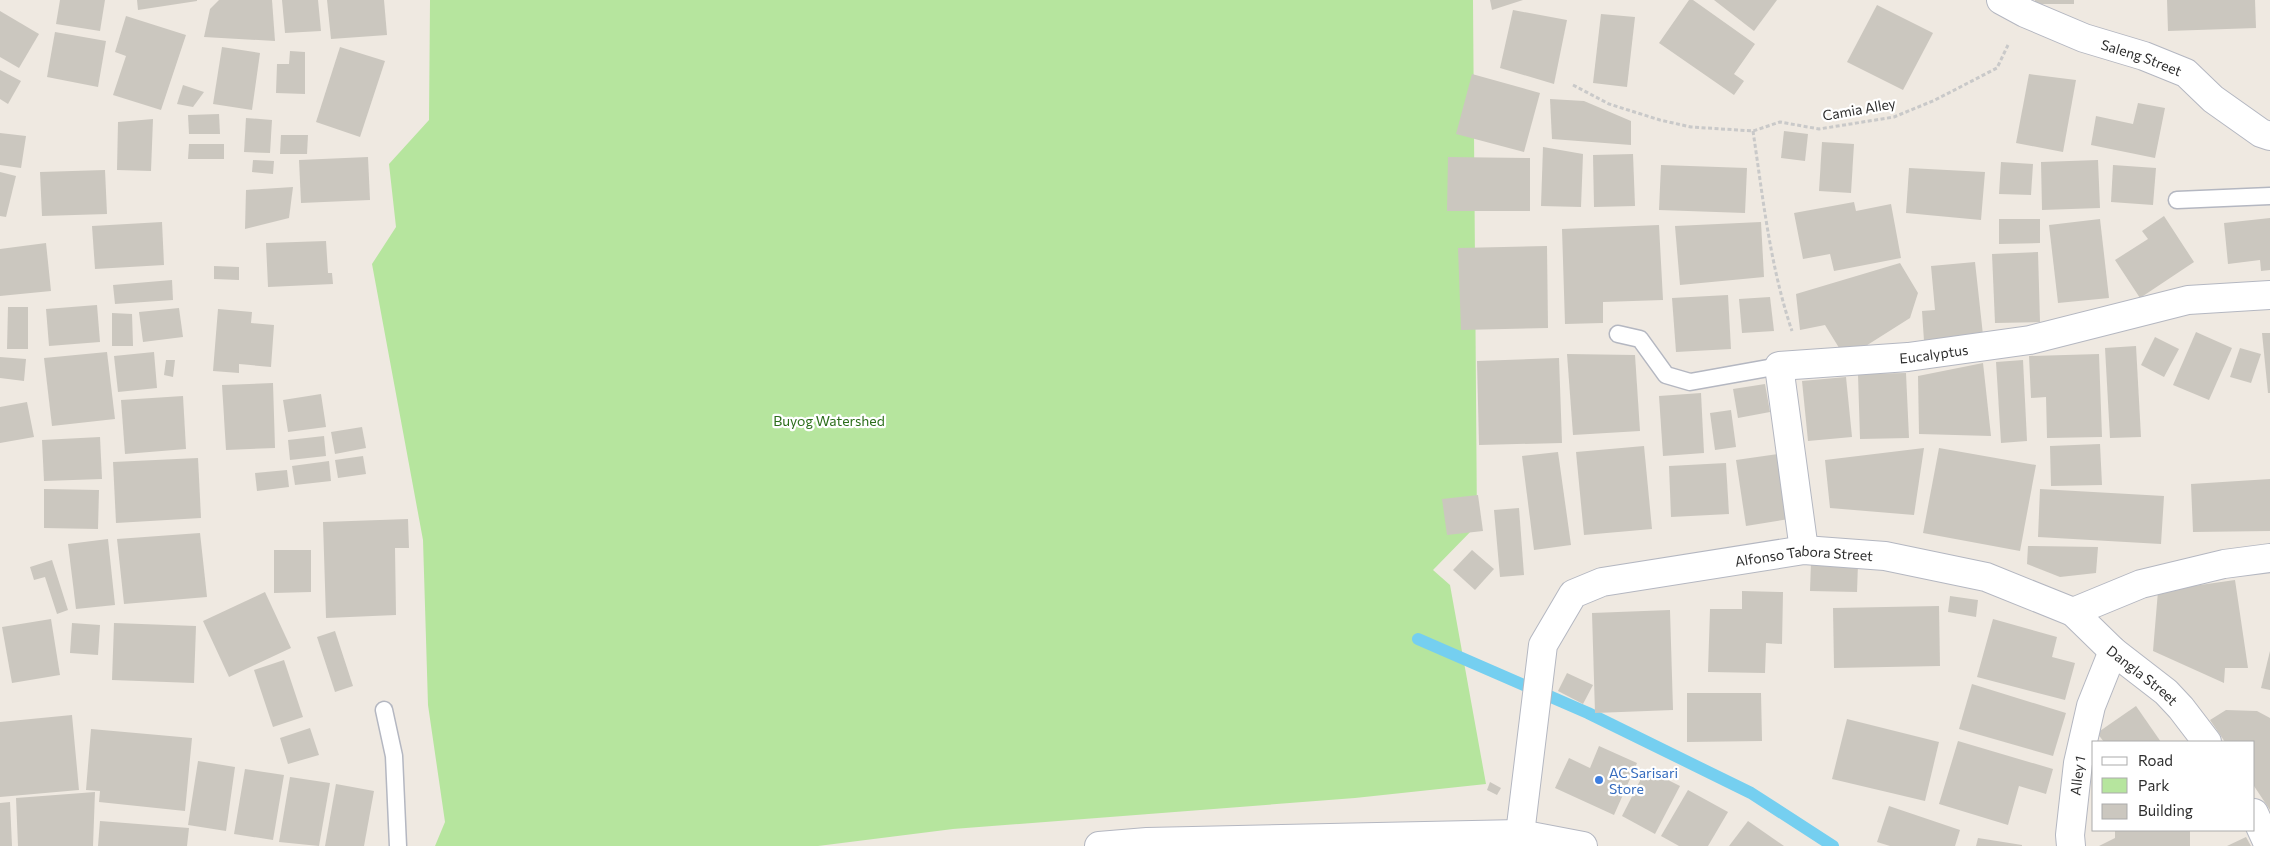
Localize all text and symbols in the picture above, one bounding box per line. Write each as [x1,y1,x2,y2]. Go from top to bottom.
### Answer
street label: Saleng Street [2099,35,2185,79]
street label: Camia Alley [1821,94,1897,124]
street label: Eucalyptus [1899,340,1969,366]
park label: Buyog Watershed [773,412,885,429]
street label: Alfonso Tabora Street [1734,541,1874,569]
street label: Dangla Street [2104,641,2182,708]
legend [2092,741,2255,831]
text: Road [2138,751,2173,769]
street label: Alley 1 [2066,754,2088,796]
place label: AC Sarisari Store [1609,764,1678,797]
marker: AC Sarisari Store [1593,774,1605,786]
text: Park [2138,776,2169,794]
text: Building [2138,801,2193,819]

